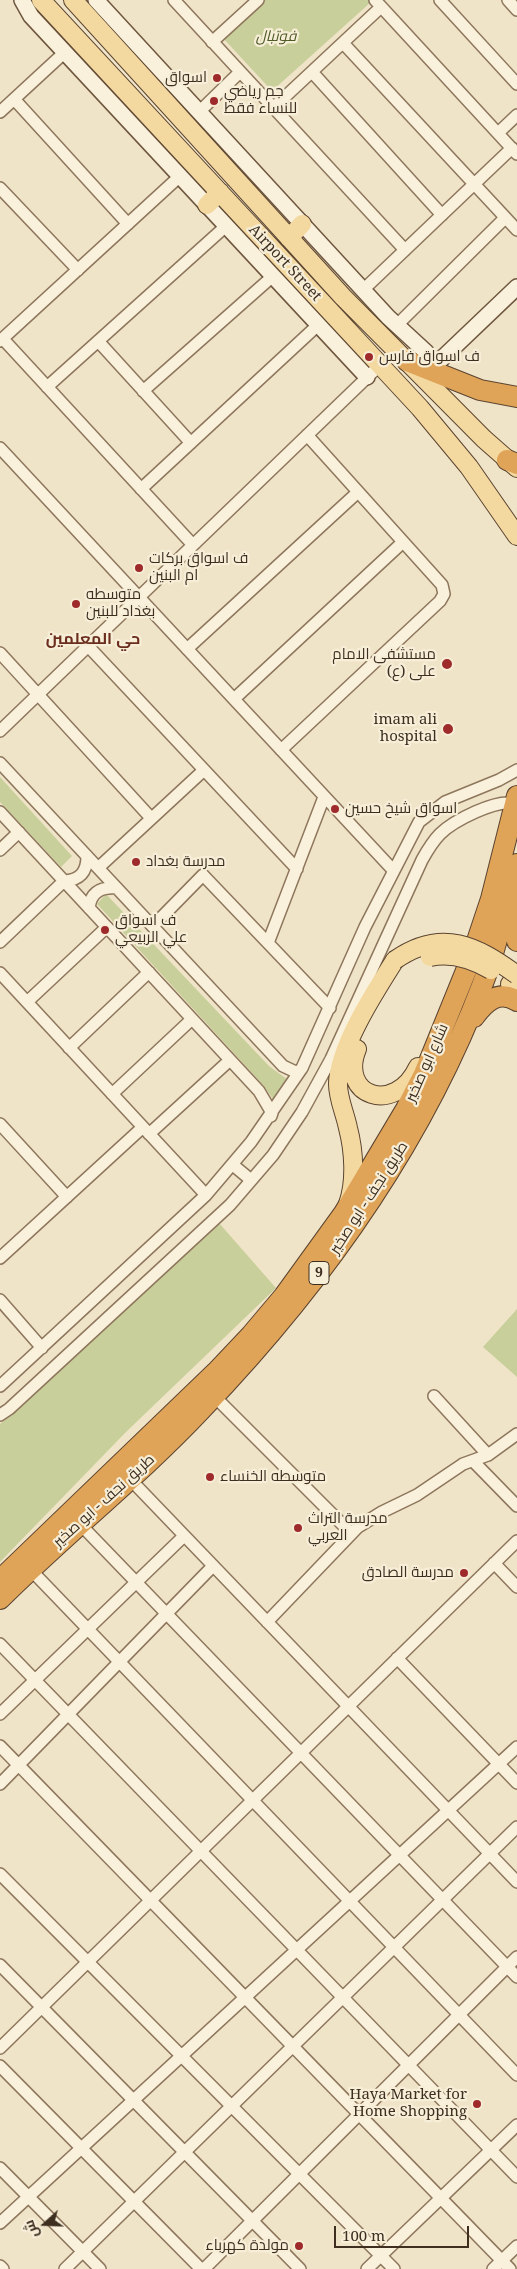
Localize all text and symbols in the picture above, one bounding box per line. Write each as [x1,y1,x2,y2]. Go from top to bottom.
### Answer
park label: فوتبال [256,28,296,46]
place label: اسواق [165,69,207,87]
marker: اسواق [211,72,223,84]
place label: جم رياضي للنساء فقط [224,83,297,118]
marker: جم رياضي للنساء فقط [208,95,220,107]
street label: Airport Street [245,221,325,305]
place label: ف اسواق فارس [379,348,480,366]
marker: ف اسواق فارس [363,351,375,363]
place label: ف اسواق بركات ام البنين [149,550,249,585]
marker: ف اسواق بركات ام البنين [133,562,145,574]
place label: متوسطه بغداد للبنين [86,586,155,621]
marker: متوسطه بغداد للبنين [70,598,82,610]
district label: حي المعلمين [46,629,140,649]
place label: مستشفی الامام علی (ع) [332,646,436,681]
marker: مستشفی الامام علی (ع) [440,657,454,671]
place label: imam ali hospital [374,711,437,746]
marker: imam ali hospital [441,722,455,736]
place label: اسواق شيخ حسين [345,800,457,818]
marker: اسواق شيخ حسين [329,803,341,815]
place label: مدرسة بغداد [146,853,225,871]
marker: مدرسة بغداد [130,856,142,868]
place label: ف اسواق علي الربيعي [115,912,187,947]
marker: ف اسواق علي الربيعي [99,924,111,936]
street label: شارع ابو صخير [402,1021,452,1105]
street label: طريق نجف - ابو صخير [326,1138,412,1258]
road number: 9 [309,1262,329,1284]
street label: طريق نجف - ابو صخير [50,1451,158,1551]
place label: متوسطه الخنساء [220,1468,326,1486]
marker: متوسطه الخنساء [204,1471,216,1483]
place label: مدرسة التراث العربي [308,1510,388,1545]
marker: مدرسة التراث العربي [292,1522,304,1534]
place label: مدرسة الصادق [362,1564,454,1582]
marker: مدرسة الصادق [458,1567,470,1579]
place label: Haya Market for Home Shopping [350,2086,467,2121]
marker: Haya Market for Home Shopping [471,2098,483,2110]
north arrow [20,2199,70,2249]
scale bar [337,2216,472,2248]
text: ش [18,2218,42,2241]
text: 100 m [342,2225,385,2245]
place label: مولدة كهرباء [206,2237,289,2255]
marker: مولدة كهرباء [293,2240,305,2252]

